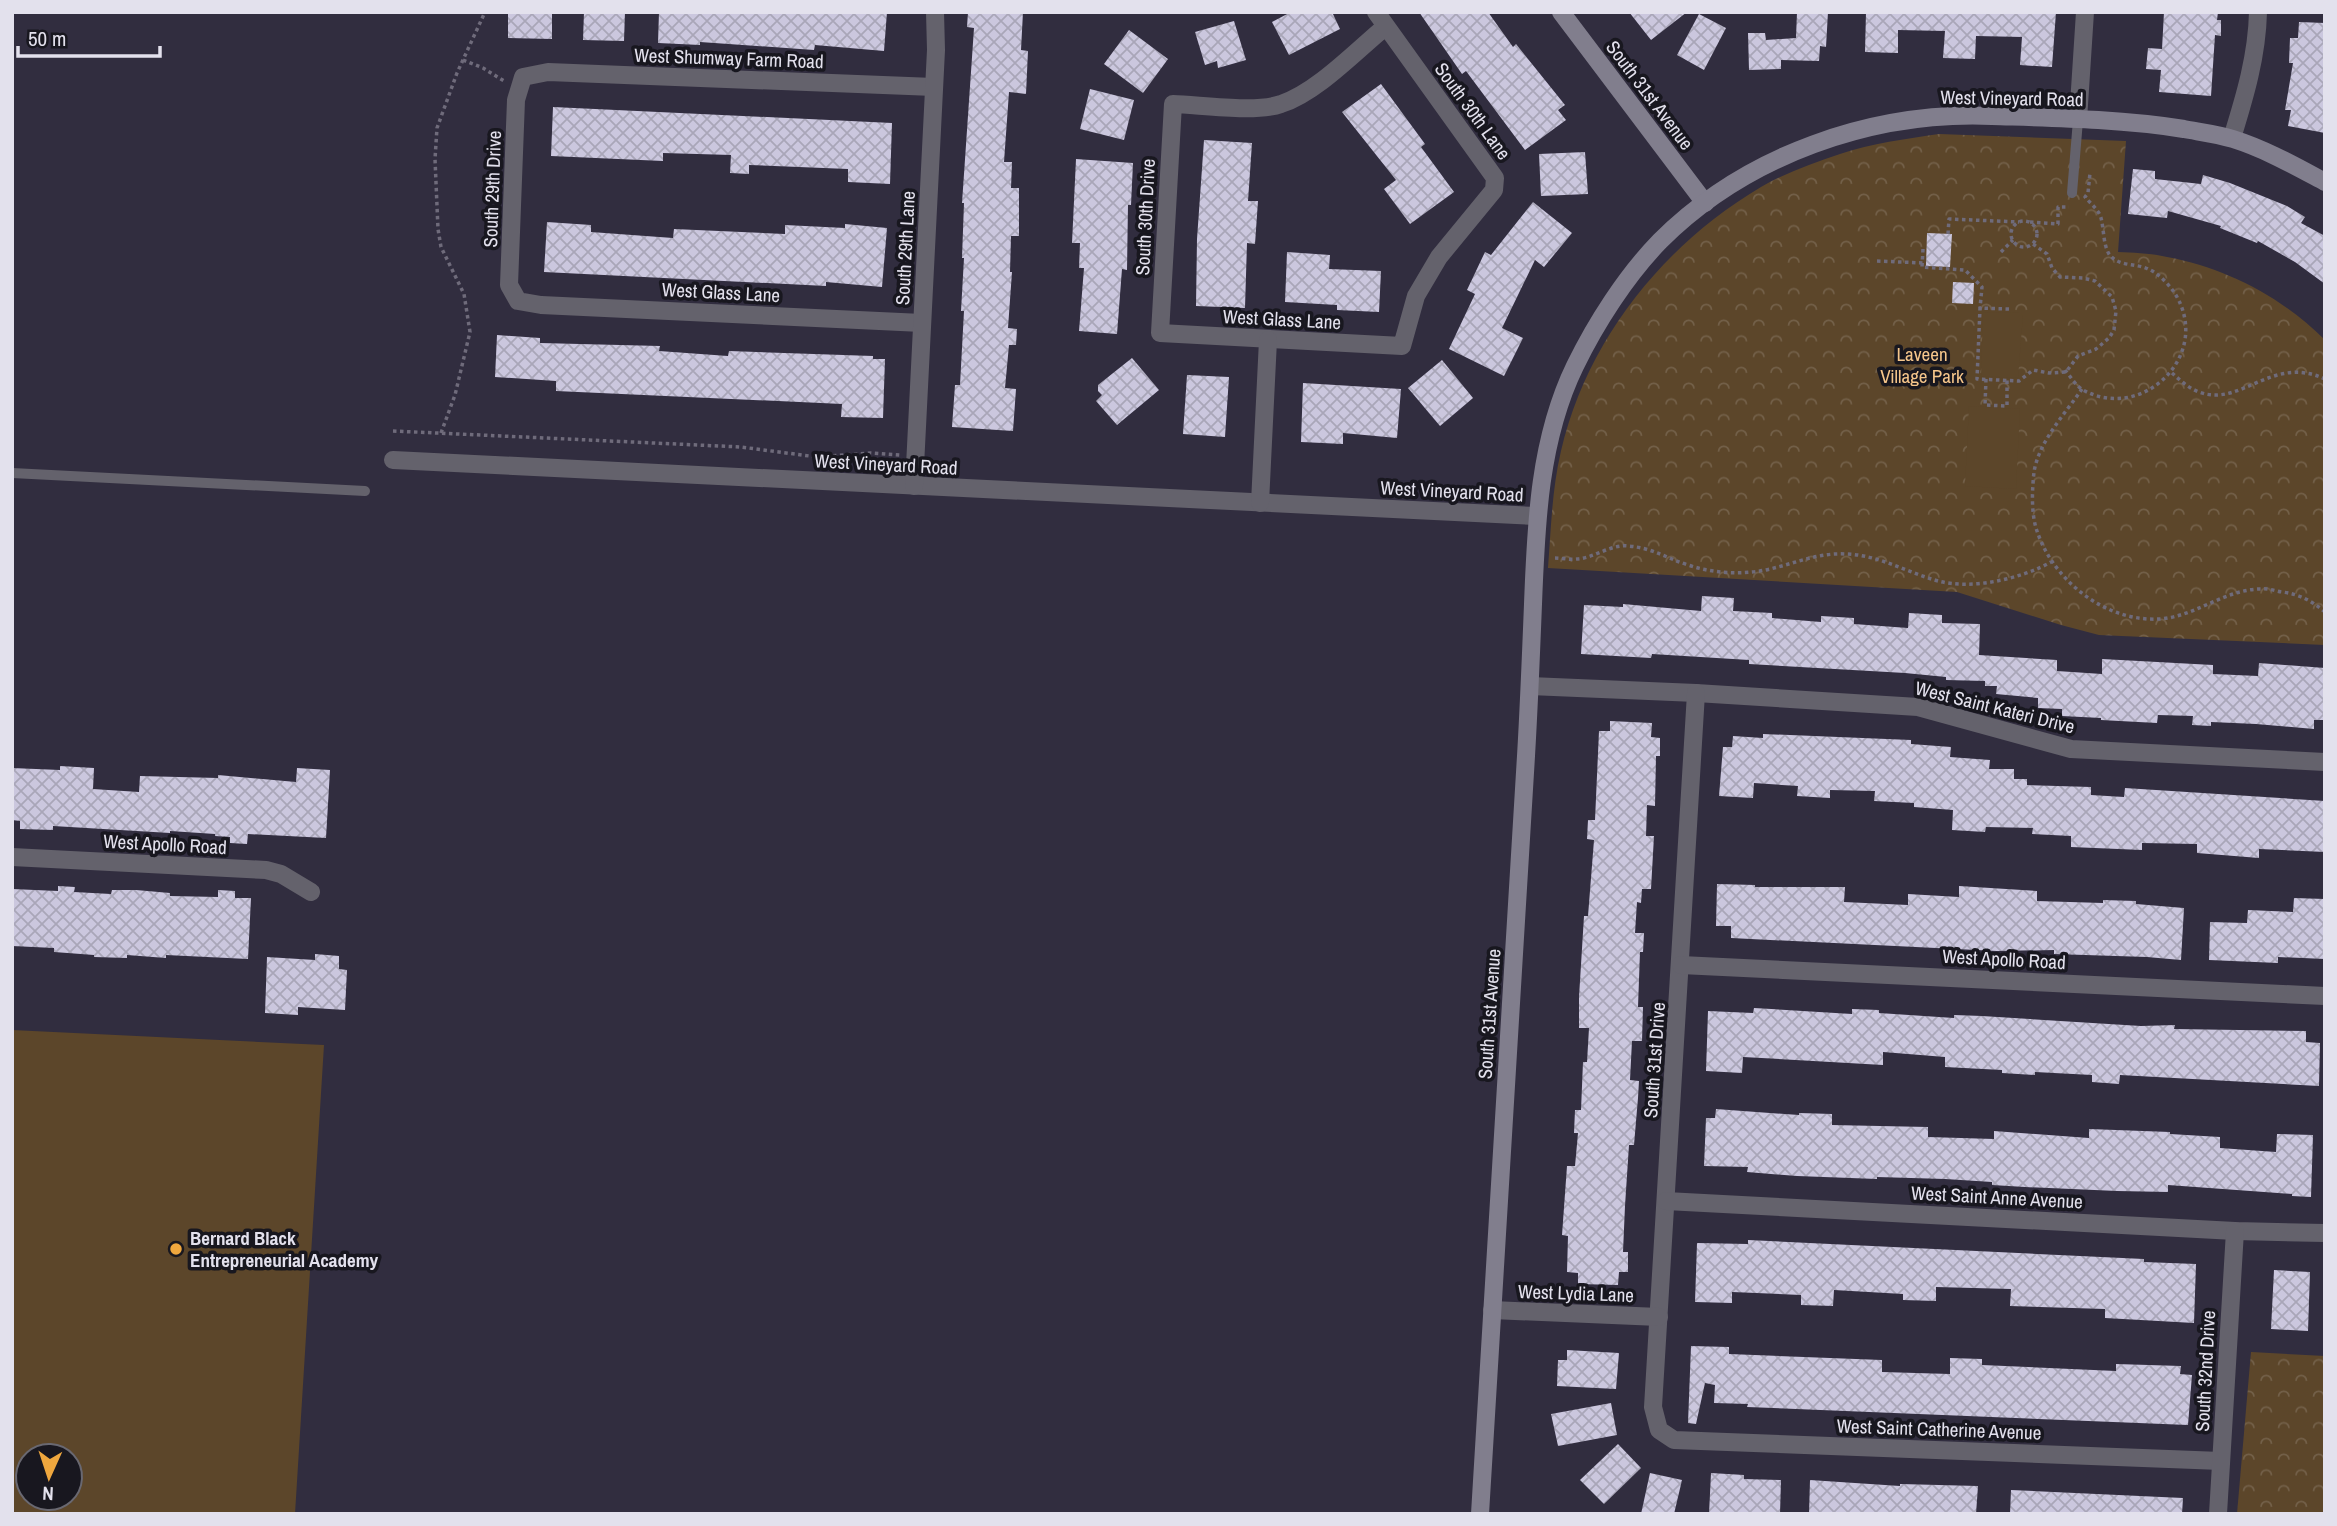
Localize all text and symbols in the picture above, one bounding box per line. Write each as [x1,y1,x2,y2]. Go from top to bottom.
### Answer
scale bar [18,14,159,58]
text: 50 m [28,24,66,53]
street label: South 31st Avenue [1600,35,1700,155]
street label: West Shumway Farm Road [634,42,824,74]
street label: South 30th Lane [1429,57,1517,165]
street label: West Vineyard Road [1940,84,2084,112]
street label: South 29th Drive [477,130,507,248]
street label: South 30th Drive [1129,158,1161,276]
street label: South 29th Lane [889,190,921,306]
street label: West Glass Lane [661,276,781,308]
street label: West Glass Lane [1222,303,1342,335]
park label: Laveen Village Park [1880,341,1964,389]
street label: West Vineyard Road [814,447,958,481]
street label: West Vineyard Road [1380,474,1524,508]
street label: West Saint Kateri Drive [1913,675,2077,739]
street label: West Apollo Road [103,828,227,860]
street label: West Apollo Road [1942,943,2066,975]
street label: South 31st Avenue [1471,948,1507,1080]
street label: South 31st Drive [1637,1001,1671,1119]
street label: West Saint Anne Avenue [1911,1180,2083,1214]
place label: Bernard Black Entrepreneurial Academy [190,1225,379,1273]
marker: Bernard Black Entrepreneurial Academy [168,1241,184,1257]
street label: West Lydia Lane [1518,1278,1634,1308]
street label: South 32nd Drive [2189,1310,2221,1432]
street label: West Saint Catherine Avenue [1836,1412,2042,1446]
north arrow [14,1442,84,1512]
text: N [42,1481,54,1507]

